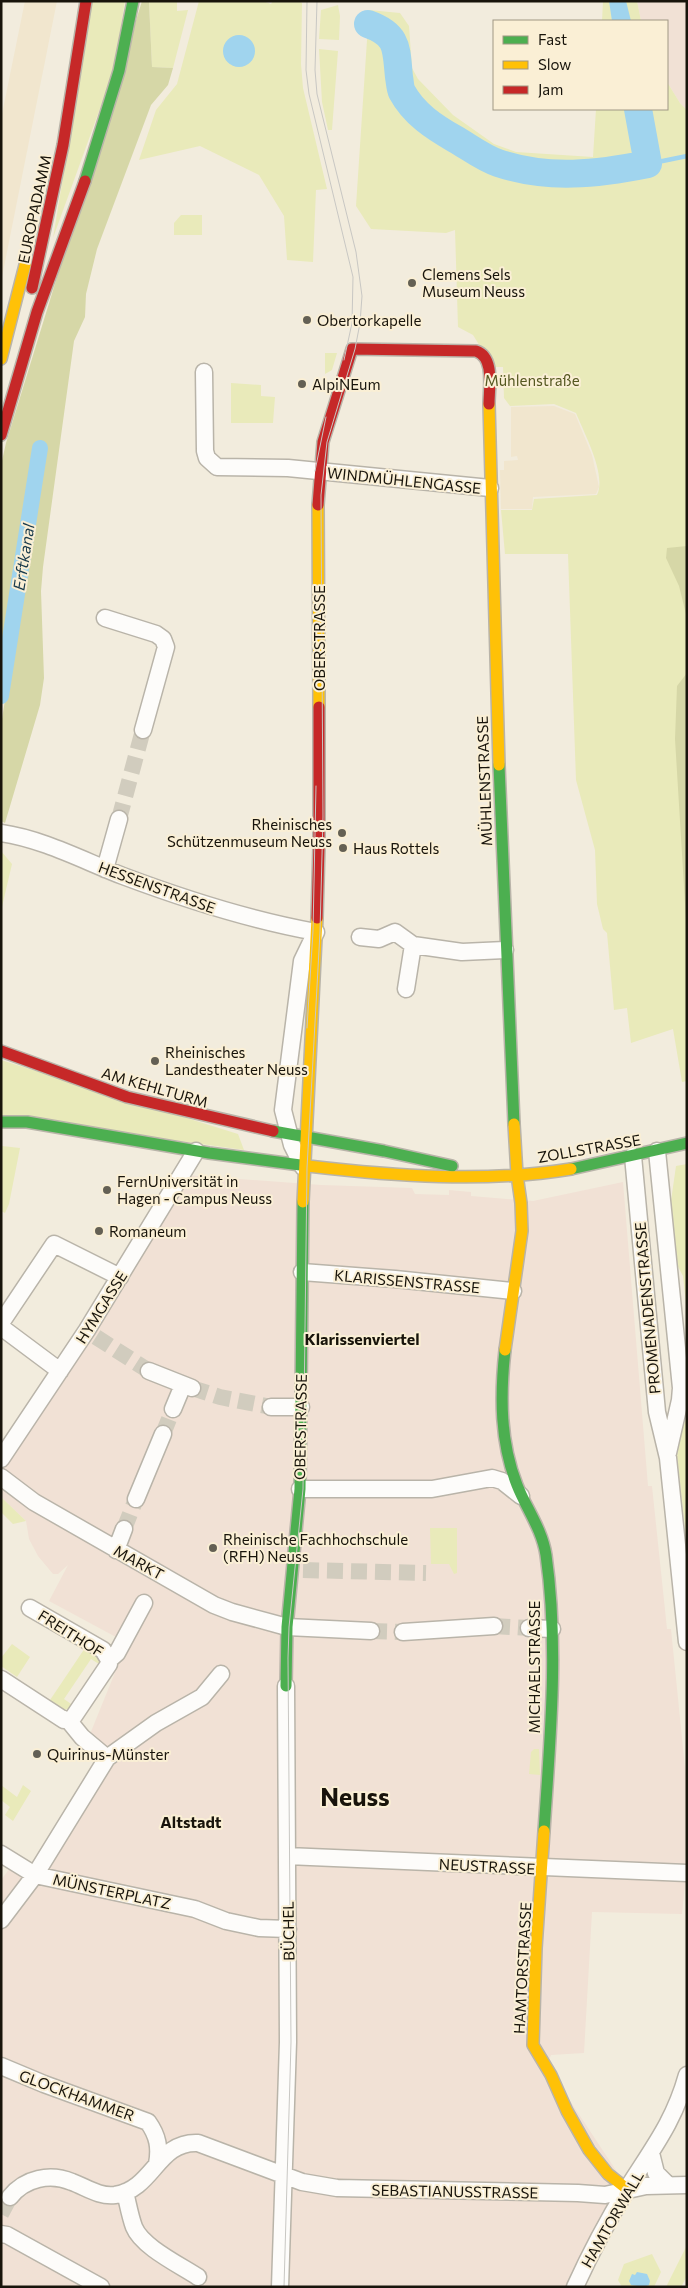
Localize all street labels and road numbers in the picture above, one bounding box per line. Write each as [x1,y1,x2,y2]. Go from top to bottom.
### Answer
street label: EUROPADAMM [14,153,54,265]
street label: WINDMÜHLENGASSE [326,463,482,497]
street label: OBERSTRASSE [310,585,328,691]
street label: MÜHLENSTRASSE [473,715,495,846]
street label: HESSENSTRASSE [96,857,218,917]
street label: AM KEHLTURM [100,1063,210,1111]
street label: ZOLLSTRASSE [536,1130,642,1166]
street label: PROMENADENSTRASSE [631,1221,663,1395]
street label: KLARISSENSTRASSE [333,1266,481,1296]
street label: HYMGASSE [72,1267,130,1347]
street label: OBERSTRASSE [290,1374,310,1480]
street label: MARKT [111,1541,168,1583]
street label: MICHAELSTRASSE [525,1600,543,1734]
street label: FREITHOF [35,1606,107,1660]
street label: NEUSTRASSE [438,1854,536,1878]
street label: MÜNSTERPLATZ [51,1870,173,1912]
street label: BÜCHEL [278,1901,298,1961]
street label: HAMTORSTRASSE [510,1902,534,2034]
street label: GLOCKHAMMER [17,2066,137,2124]
street label: HAMTORWALL [577,2167,647,2270]
street label: SEBASTIANUSSTRASSE [372,2181,539,2201]

